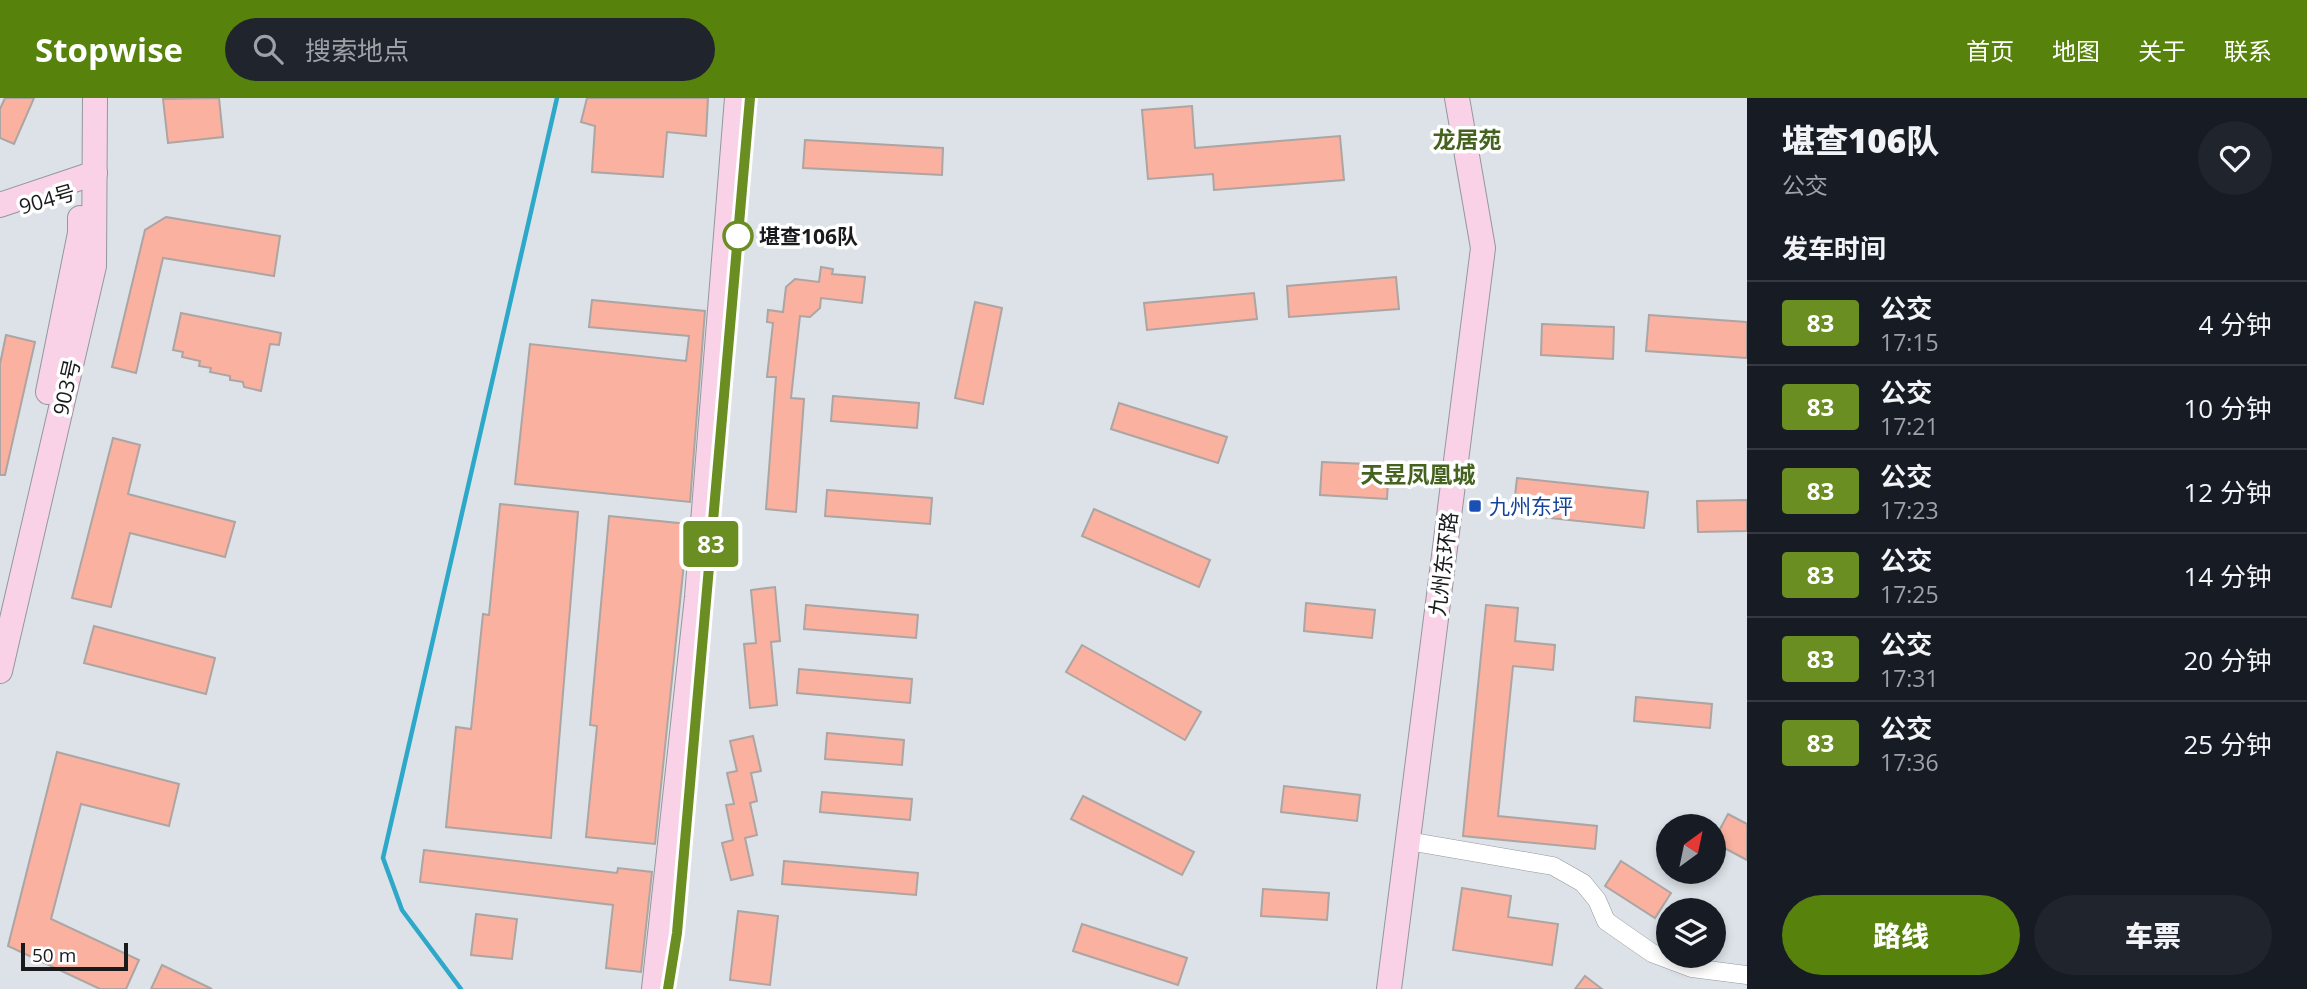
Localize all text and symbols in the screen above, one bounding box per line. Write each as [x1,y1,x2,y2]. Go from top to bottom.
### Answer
search box [225,18,715,81]
text: Stopwise [35,27,183,72]
icon: search [249,30,287,68]
text: 搜索地点 [305,32,409,68]
text: 首页 [1966,34,2014,67]
text: 地图 [2052,34,2100,67]
text: 关于 [2138,34,2186,67]
text: 联系 [2224,34,2272,67]
text: 堪查106队 [1782,118,1939,163]
button: heart [2198,121,2272,195]
district label: 龙居苑 [1433,123,1502,155]
text: 公交 [1782,169,1828,201]
street label: 904号 [16,178,78,220]
marker: 堪查106队 [723,221,753,251]
place label: 堪查106队 [759,222,858,250]
text: 发车时间 [1782,230,1886,266]
text: 公交 [1880,290,1932,326]
text: 83 [1807,306,1834,339]
text: 4 分钟 [2198,306,2272,342]
text: 17:15 [1880,326,1939,358]
street label: 903号 [46,356,86,418]
text: 公交 [1880,374,1932,410]
text: 83 [1807,390,1834,423]
text: 10 分钟 [2184,390,2272,426]
text: 17:21 [1880,410,1939,442]
district label: 天昱凤凰城 [1361,458,1476,490]
text: 公交 [1880,458,1932,494]
text: 83 [1807,474,1834,507]
text: 12 分钟 [2184,474,2272,510]
place label: 九州东坪 [1489,492,1573,520]
text: 17:23 [1880,494,1939,526]
marker: 九州东坪 [1467,498,1483,514]
street label: 九州东环路 [1423,510,1463,618]
line badge: 83 [680,521,742,567]
text: 83 [697,527,725,560]
text: 公交 [1880,542,1932,578]
text: 83 [1807,558,1834,591]
text: 14 分钟 [2184,558,2272,594]
text: 17:25 [1880,578,1939,610]
text: 公交 [1880,626,1932,662]
text: 83 [1807,642,1834,675]
text: 20 分钟 [2184,642,2272,678]
text: 17:31 [1880,662,1939,694]
text: 公交 [1880,710,1932,746]
text: 83 [1807,726,1834,759]
text: 25 分钟 [2184,726,2272,762]
text: 17:36 [1880,746,1939,778]
north arrow [1656,814,1726,884]
map controls [1656,814,1726,968]
button: 路线 [1782,895,2020,975]
button: 车票 [2034,895,2272,975]
button: layers [1656,898,1726,968]
scale bar [21,940,128,972]
text: 50 m [32,942,76,968]

